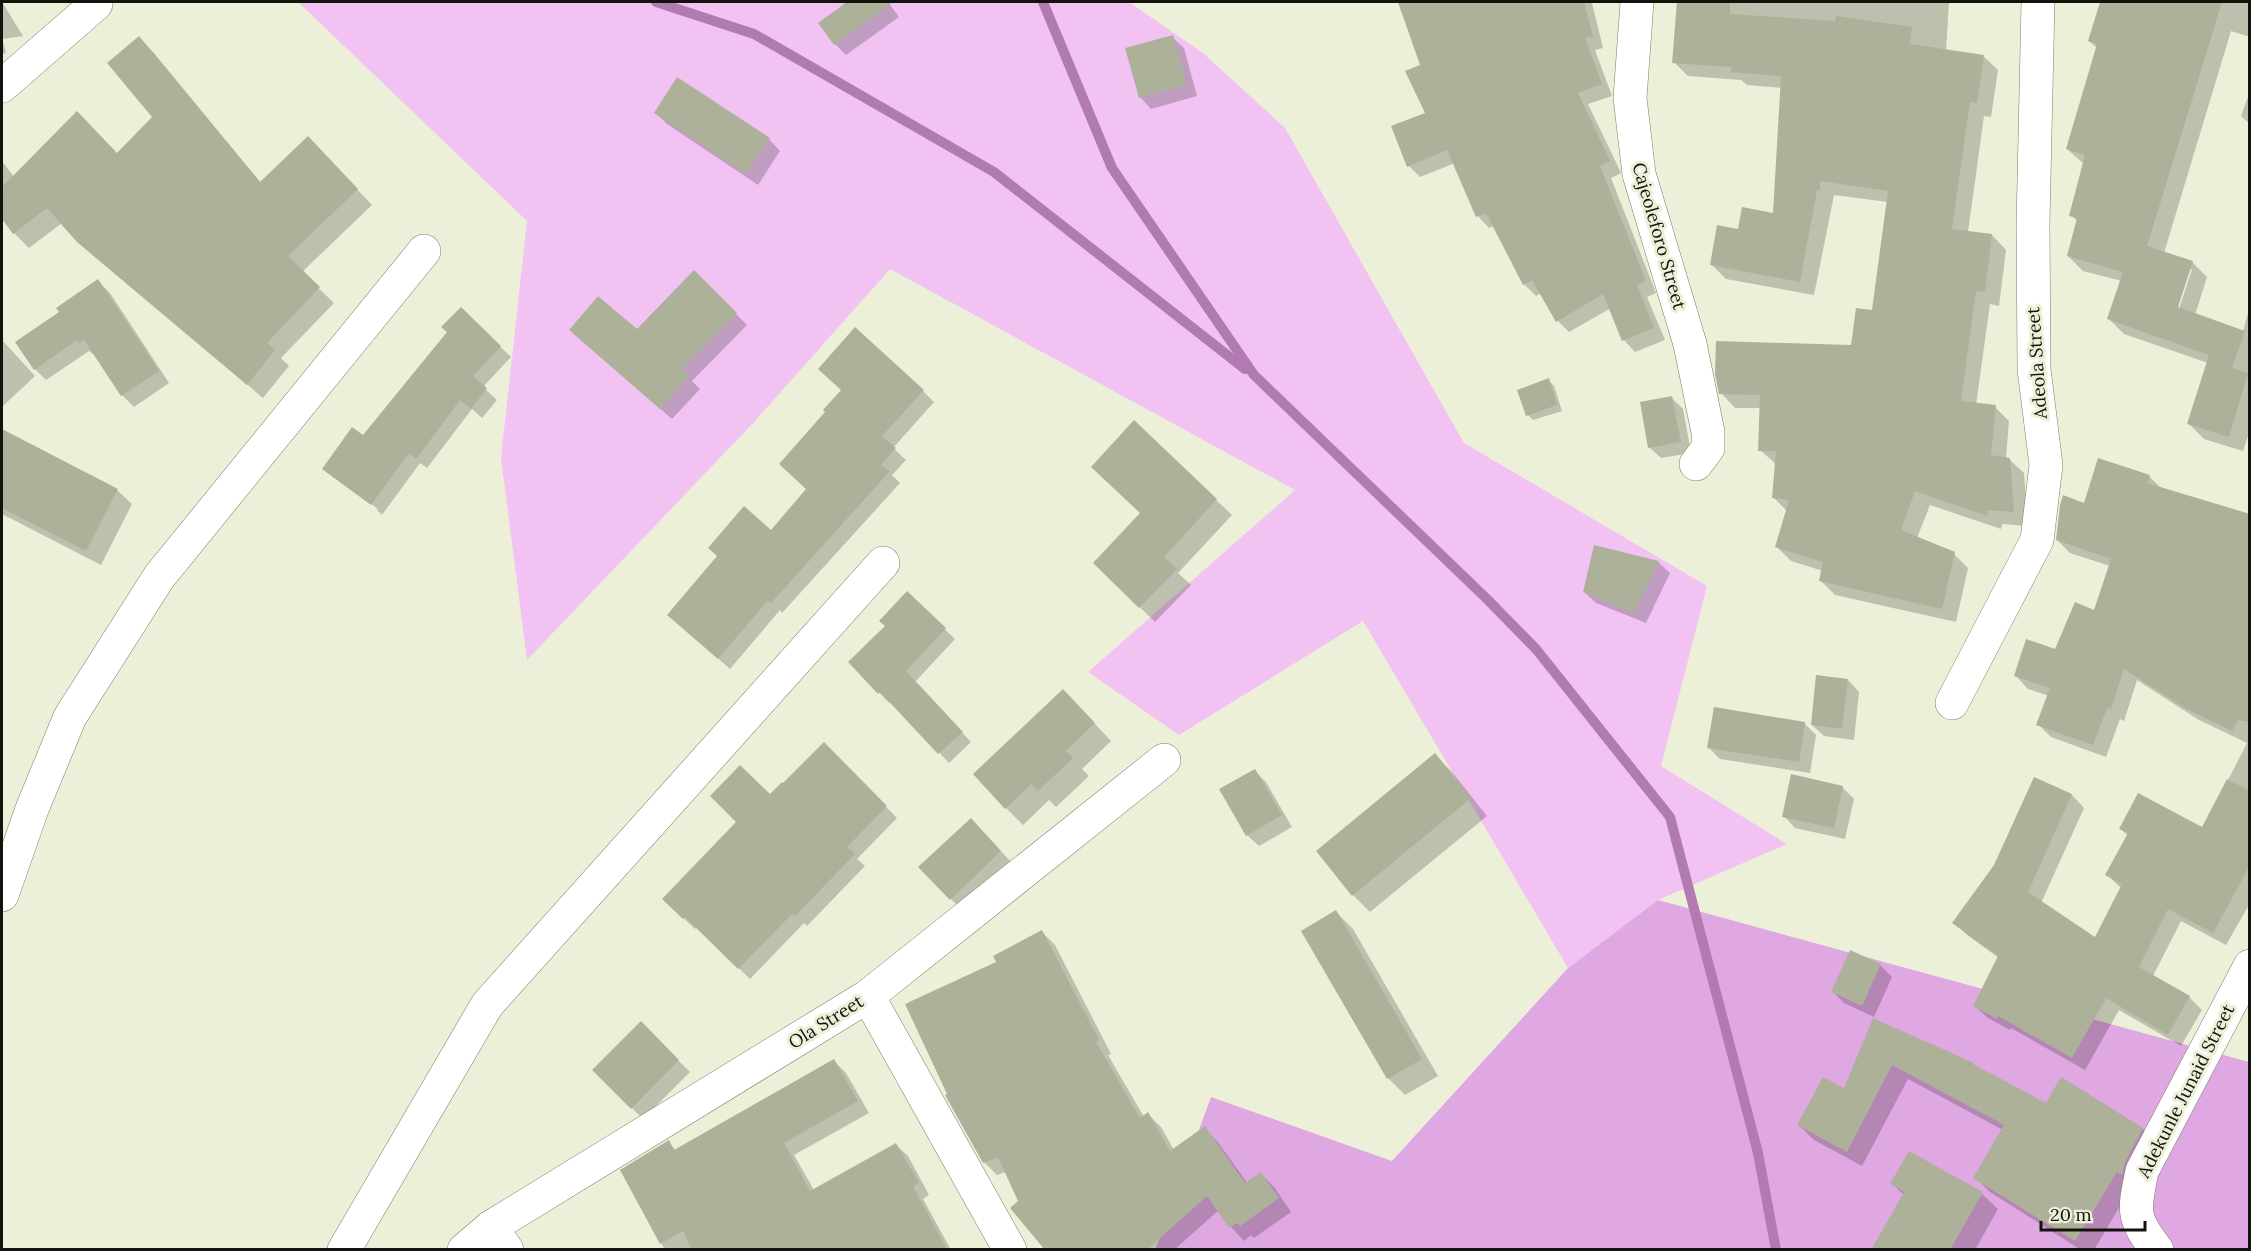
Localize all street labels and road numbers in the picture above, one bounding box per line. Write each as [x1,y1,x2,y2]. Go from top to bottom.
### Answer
street label: Cajeoleforo Street [1627,160,1691,312]
street label: Adeola Street [2021,306,2052,421]
street label: Ola Street [784,989,868,1054]
street label: Adekunle Junaid Street [2131,1000,2239,1182]

